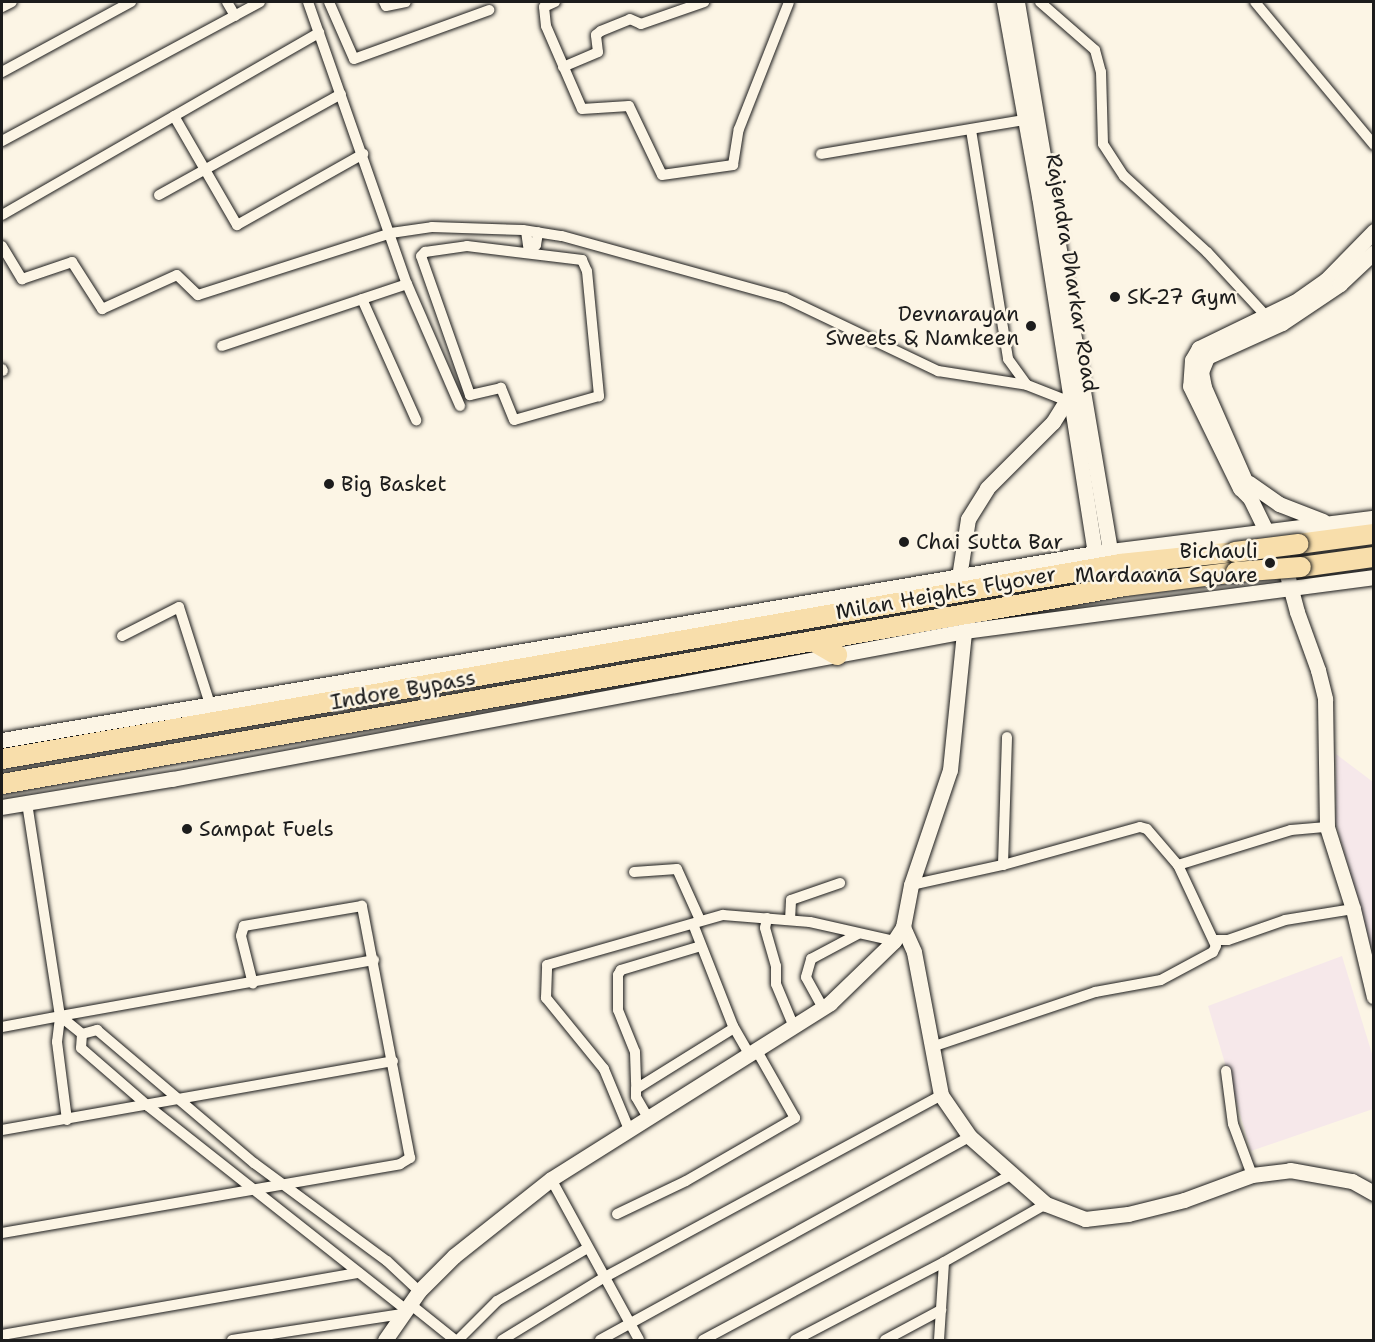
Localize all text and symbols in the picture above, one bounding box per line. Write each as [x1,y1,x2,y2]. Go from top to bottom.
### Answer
street label: Rajendra Dharkar Road [1041,152,1103,394]
place label: SK-27 Gym [1127,284,1237,310]
marker: SK-27 Gym [1108,290,1122,304]
place label: Devnarayan Sweets & Namkeen [825,301,1019,351]
marker: Devnarayan Sweets & Namkeen [1024,319,1038,333]
place label: Big Basket [341,471,447,497]
marker: Big Basket [322,477,336,491]
place label: Chai Sutta Bar [916,529,1063,555]
marker: Chai Sutta Bar [897,535,911,549]
place label: Bichauli Mardaana Square [1075,538,1258,588]
marker: Bichauli Mardaana Square [1263,556,1277,570]
street label: Milan Heights Flyover [834,561,1058,625]
street label: Indore Bypass [328,665,478,715]
place label: Sampat Fuels [199,816,334,842]
marker: Sampat Fuels [180,822,194,836]

